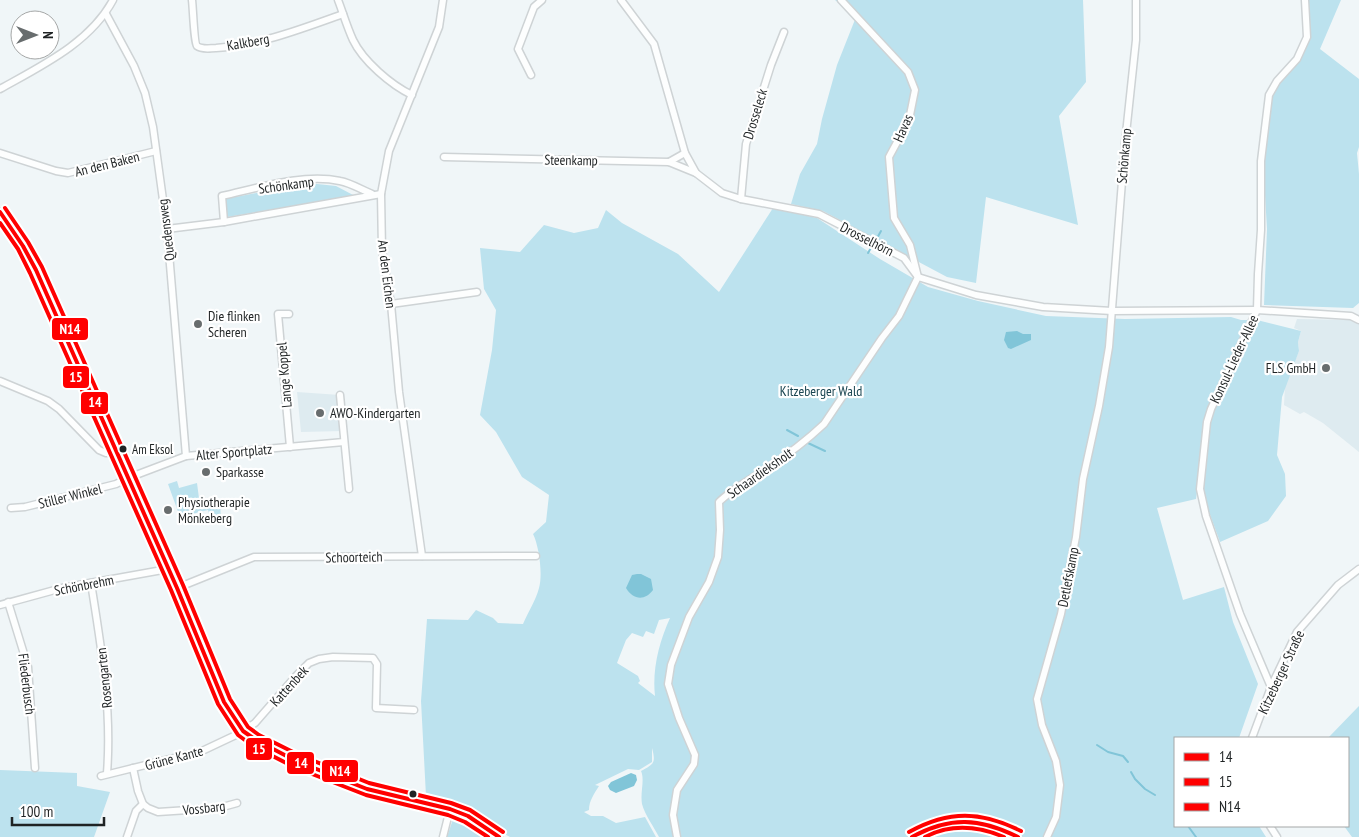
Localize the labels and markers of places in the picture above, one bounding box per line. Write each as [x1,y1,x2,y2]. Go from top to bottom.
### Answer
place label: Die flinken Scheren [208,307,260,341]
marker: Die flinken Scheren [192,318,204,330]
place label: FLS GmbH [1266,359,1316,377]
marker: FLS GmbH [1320,362,1332,374]
place label: AWO-Kindergarten [330,404,420,422]
marker: AWO-Kindergarten [314,407,326,419]
place label: Am Eksol [132,441,173,458]
marker: Am Eksol [118,444,128,454]
place label: Sparkasse [216,463,264,481]
marker: Sparkasse [200,466,212,478]
place label: Physiotherapie Mönkeberg [178,493,250,527]
marker: Physiotherapie Mönkeberg [162,504,174,516]
unlabelled marker [408,789,418,799]

